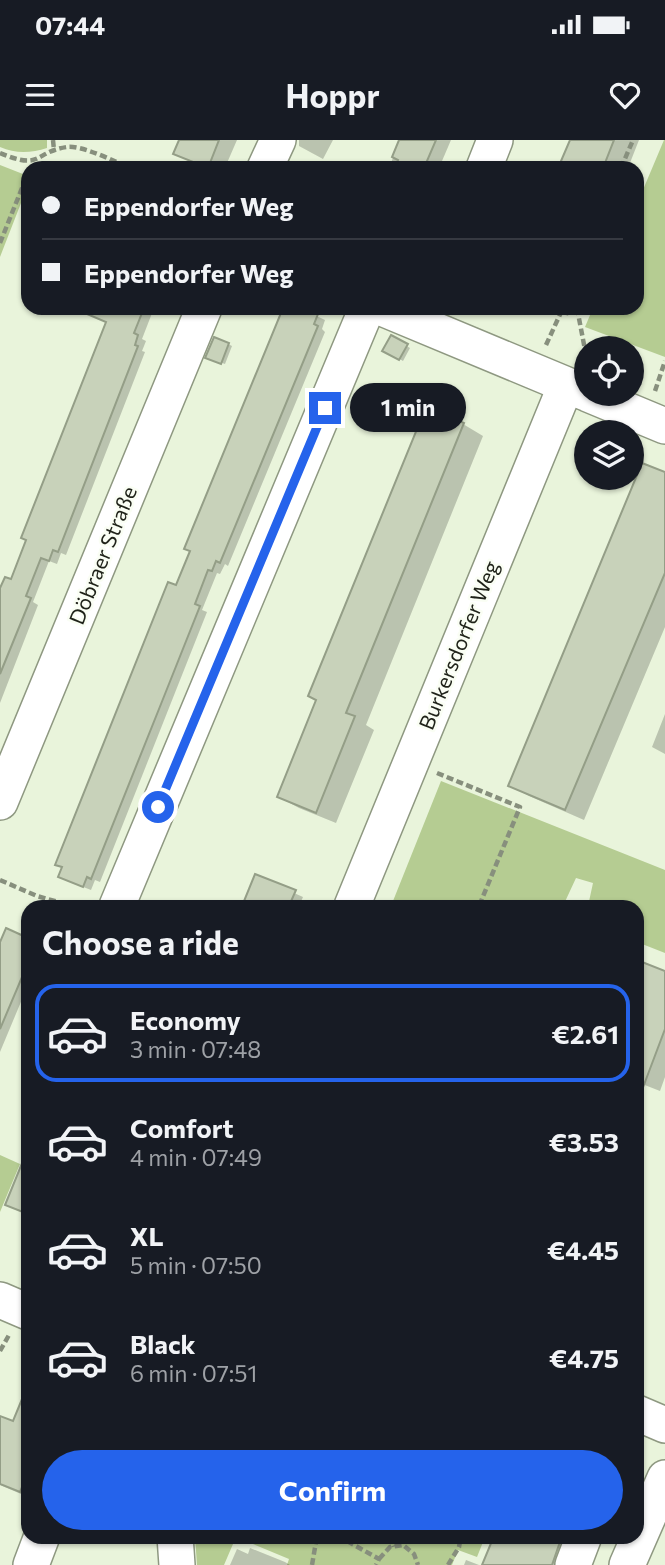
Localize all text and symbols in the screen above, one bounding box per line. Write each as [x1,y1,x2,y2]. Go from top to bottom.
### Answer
text: 07:44 [35,9,105,40]
text: Hoppr [285,75,380,115]
icon: menu [21,76,59,114]
icon: heart [606,76,644,114]
text: Eppendorfer Weg [84,190,293,221]
text: Eppendorfer Weg [84,257,293,288]
map controls [574,336,644,490]
button: locate [574,336,644,406]
callout: 1 min [350,384,465,432]
route end [309,392,341,424]
text: 1 min [381,393,435,421]
button: layers [574,420,644,490]
street label: Döbraer Straße [63,482,141,628]
street label: Burkersdorfer Weg [413,557,503,733]
route start [142,791,174,823]
text: Choose a ride [42,922,239,962]
icon: car [46,1002,109,1065]
text: Economy [130,1004,241,1035]
text: €2.61 [552,1018,619,1049]
text: 3 min · 07:48 [130,1035,261,1063]
icon: car [46,1110,109,1173]
text: Comfort [130,1112,233,1143]
text: €3.53 [549,1126,619,1157]
text: 4 min · 07:49 [130,1143,262,1171]
icon: car [46,1218,109,1281]
text: XL [130,1220,164,1251]
text: €4.45 [547,1234,619,1265]
text: 5 min · 07:50 [130,1251,262,1279]
icon: car [46,1326,109,1389]
text: Black [130,1328,196,1359]
text: €4.75 [549,1342,619,1373]
text: 6 min · 07:51 [130,1359,257,1387]
button: Confirm [42,1450,623,1530]

